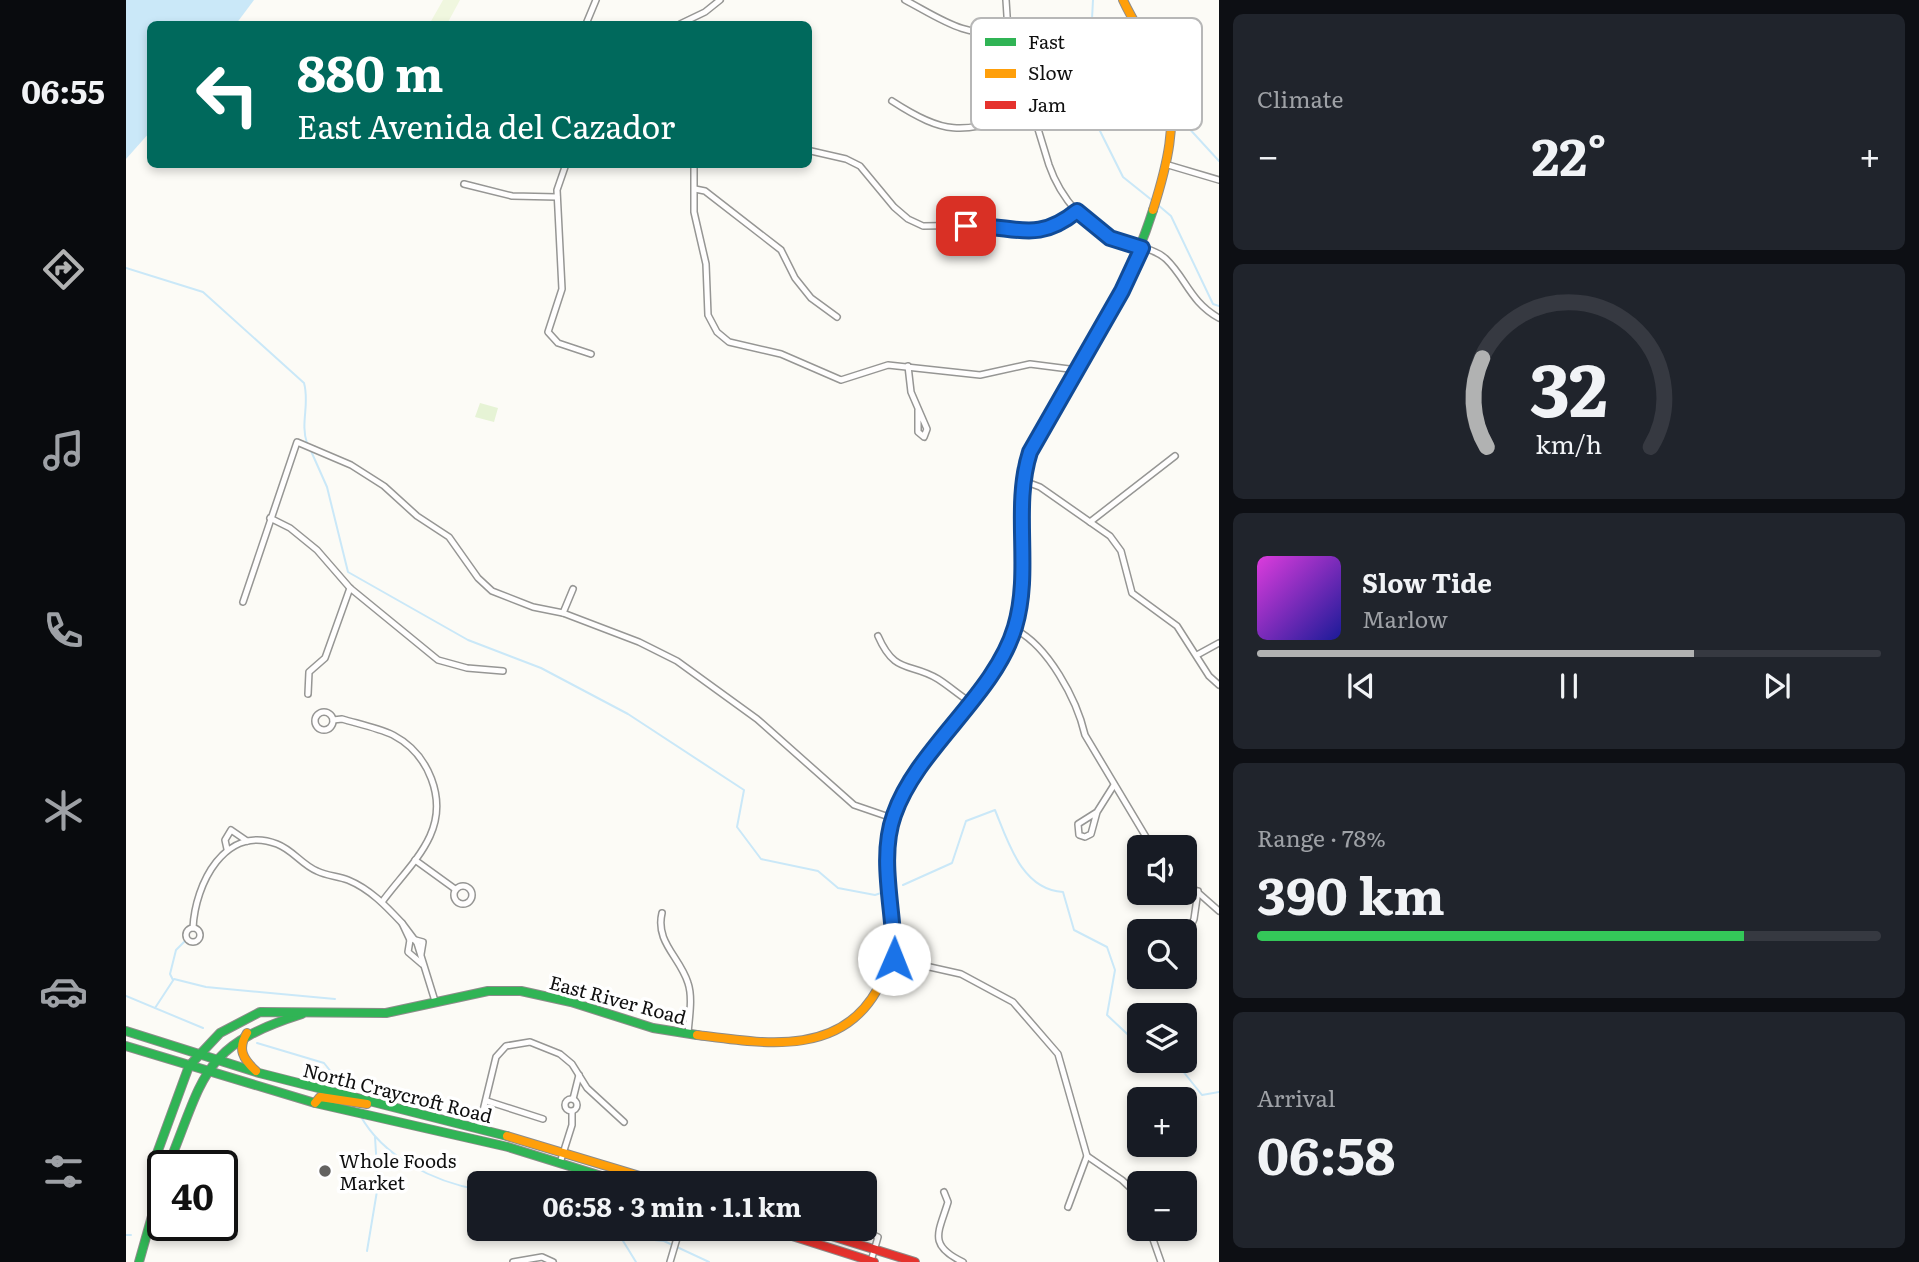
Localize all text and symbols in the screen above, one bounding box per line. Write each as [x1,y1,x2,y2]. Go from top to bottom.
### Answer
legend [971,18,1202,130]
text: Fast [1028,27,1065,55]
text: 880 m [297,34,444,107]
icon: left [182,49,273,140]
text: Slow [1028,58,1073,86]
text: 06:55 [21,66,105,114]
text: Climate [1257,81,1343,115]
text: Jam [1028,90,1066,118]
text: East Avenida del Cazador [297,101,675,149]
text: 22° [1531,115,1607,192]
text: − [1257,125,1279,182]
text: + [1859,125,1881,182]
pin [936,196,996,256]
icon: arrive [947,207,985,245]
icon: directions [39,245,88,294]
text: 32 [1530,332,1608,440]
text: km/h [1536,425,1602,462]
icon: music [39,426,88,475]
text: Slow Tide [1362,562,1492,601]
text: Marlow [1362,601,1448,635]
icon: phone [39,606,88,655]
icon: previous [1342,667,1380,705]
icon: pause [1550,667,1588,705]
icon: next [1758,667,1796,705]
icon: climate [39,786,88,835]
text: Range · 78% [1257,820,1386,854]
map controls [1127,835,1197,1241]
button: sound [1127,835,1197,905]
text: 390 km [1257,854,1445,931]
button: search [1127,919,1197,989]
position arrow [857,922,931,996]
icon: car [39,967,88,1016]
street label: East River Road [546,967,690,1031]
button: layers [1127,1003,1197,1073]
street label: North Craycroft Road [300,1055,496,1129]
text: Arrival [1257,1080,1336,1114]
button: + [1127,1087,1197,1157]
text: 06:58 [1257,1114,1395,1191]
place label: Whole Foods Market [339,1146,457,1196]
icon: filters [39,1147,88,1196]
speed limit sign: 40 [147,1150,238,1241]
marker: Whole Foods Market [317,1163,333,1179]
button: − [1127,1171,1197,1241]
text: 06:58 · 3 min · 1.1 km [543,1186,801,1225]

